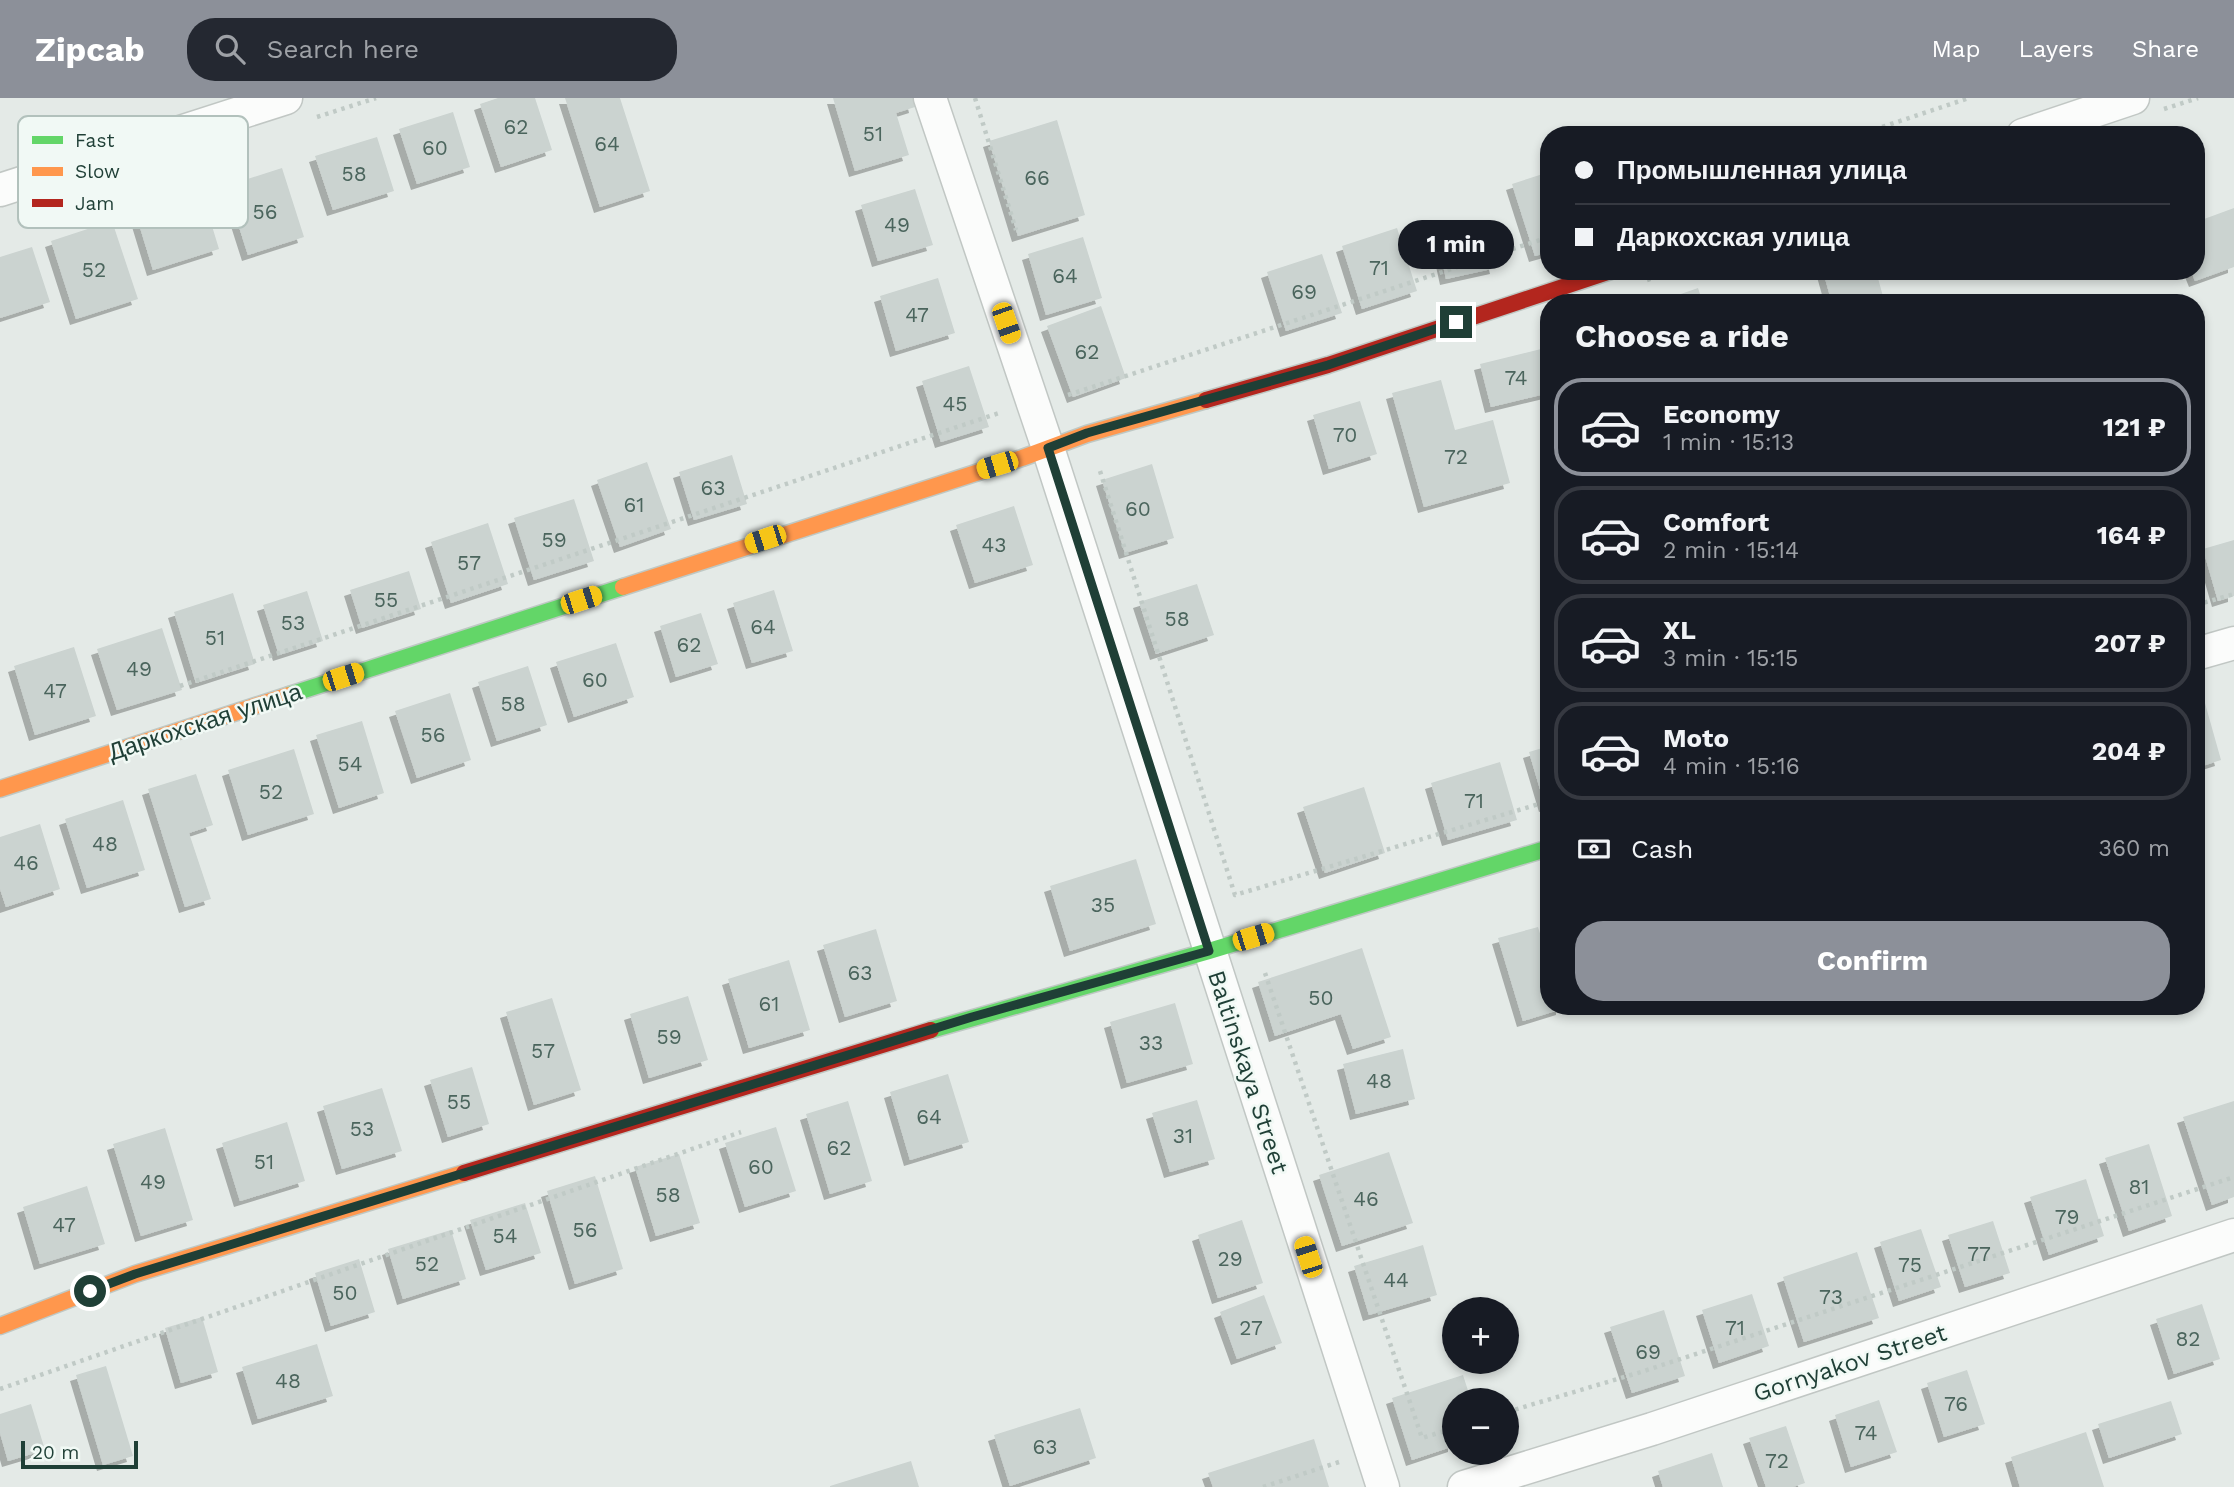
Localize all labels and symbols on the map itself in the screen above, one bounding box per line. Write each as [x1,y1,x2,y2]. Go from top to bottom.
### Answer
house number: 62 [503,114,529,139]
legend [18,116,248,228]
house number: 51 [863,121,883,146]
text: Fast [75,129,114,152]
house number: 64 [594,131,620,156]
house number: 60 [422,135,448,160]
text: Slow [75,160,120,183]
house number: 58 [341,161,367,186]
house number: 66 [1024,165,1050,190]
text: Jam [75,192,114,215]
house number: 56 [253,199,278,224]
house number: 49 [884,212,910,237]
callout: 1 min [1398,220,1514,270]
house number: 71 [1369,255,1389,280]
house number: 52 [82,257,106,282]
house number: 64 [1052,263,1078,288]
house number: 69 [1291,279,1317,304]
car [990,300,1023,346]
house number: 47 [905,302,929,327]
route end [1440,306,1472,338]
house number: 62 [1074,339,1100,364]
house number: 74 [1504,365,1528,390]
house number: 45 [942,391,968,416]
house number: 70 [1333,422,1357,447]
house number: 72 [1444,444,1468,469]
car [974,449,1021,481]
house number: 63 [700,475,726,500]
house number: 61 [624,492,644,517]
house number: 60 [1125,496,1151,521]
car [742,523,789,555]
house number: 59 [541,527,567,552]
house number: 43 [981,532,1007,557]
house number: 57 [457,550,481,575]
car [558,584,605,616]
house number: 55 [374,587,398,612]
house number: 58 [1164,606,1190,631]
house number: 53 [281,610,305,635]
house number: 64 [750,614,776,639]
house number: 51 [205,625,225,650]
house number: 62 [676,632,702,657]
house number: 49 [126,656,152,681]
car [320,661,367,693]
house number: 60 [582,667,608,692]
street label: Даркохская улица [105,677,306,767]
house number: 47 [43,678,67,703]
house number: 58 [500,691,526,716]
house number: 56 [421,722,446,747]
house number: 54 [337,751,363,776]
house number: 52 [259,779,283,804]
house number: 71 [1464,788,1484,813]
house number: 48 [92,831,118,856]
house number: 46 [13,850,39,875]
house number: 35 [1091,892,1115,917]
car [1230,921,1277,953]
house number: 63 [847,960,873,985]
street label: Baltinskaya Street [1202,967,1294,1177]
house number: 50 [1308,985,1334,1010]
house number: 61 [759,991,779,1016]
house number: 59 [656,1024,682,1049]
house number: 33 [1139,1030,1163,1055]
house number: 57 [531,1038,555,1063]
house number: 48 [1366,1068,1392,1093]
house number: 55 [447,1089,471,1114]
house number: 64 [916,1104,942,1129]
house number: 53 [350,1116,374,1141]
house number: 31 [1173,1123,1193,1148]
house number: 62 [826,1135,852,1160]
house number: 51 [254,1149,274,1174]
house number: 60 [748,1154,774,1179]
house number: 49 [140,1169,166,1194]
house number: 81 [2128,1174,2150,1199]
house number: 58 [655,1182,681,1207]
house number: 46 [1353,1186,1379,1211]
house number: 79 [2055,1204,2079,1229]
house number: 47 [52,1212,76,1237]
house number: 56 [573,1217,598,1242]
house number: 54 [492,1223,518,1248]
car [1292,1234,1325,1280]
house number: 77 [1967,1241,1991,1266]
house number: 29 [1217,1246,1243,1271]
house number: 52 [415,1251,439,1276]
house number: 75 [1898,1252,1922,1277]
house number: 44 [1383,1267,1409,1292]
route start [74,1275,106,1307]
house number: 50 [332,1280,358,1305]
house number: 73 [1819,1284,1843,1309]
house number: 27 [1239,1315,1263,1340]
house number: 71 [1725,1315,1745,1340]
street label: Gornyakov Street [1750,1319,1950,1407]
house number: 82 [2175,1326,2201,1351]
house number: 69 [1635,1339,1661,1364]
house number: 48 [275,1368,301,1393]
house number: 76 [1944,1391,1968,1416]
house number: 74 [1854,1420,1878,1445]
house number: 63 [1032,1434,1058,1459]
scale bar [21,1438,138,1470]
house number: 72 [1765,1448,1789,1473]

